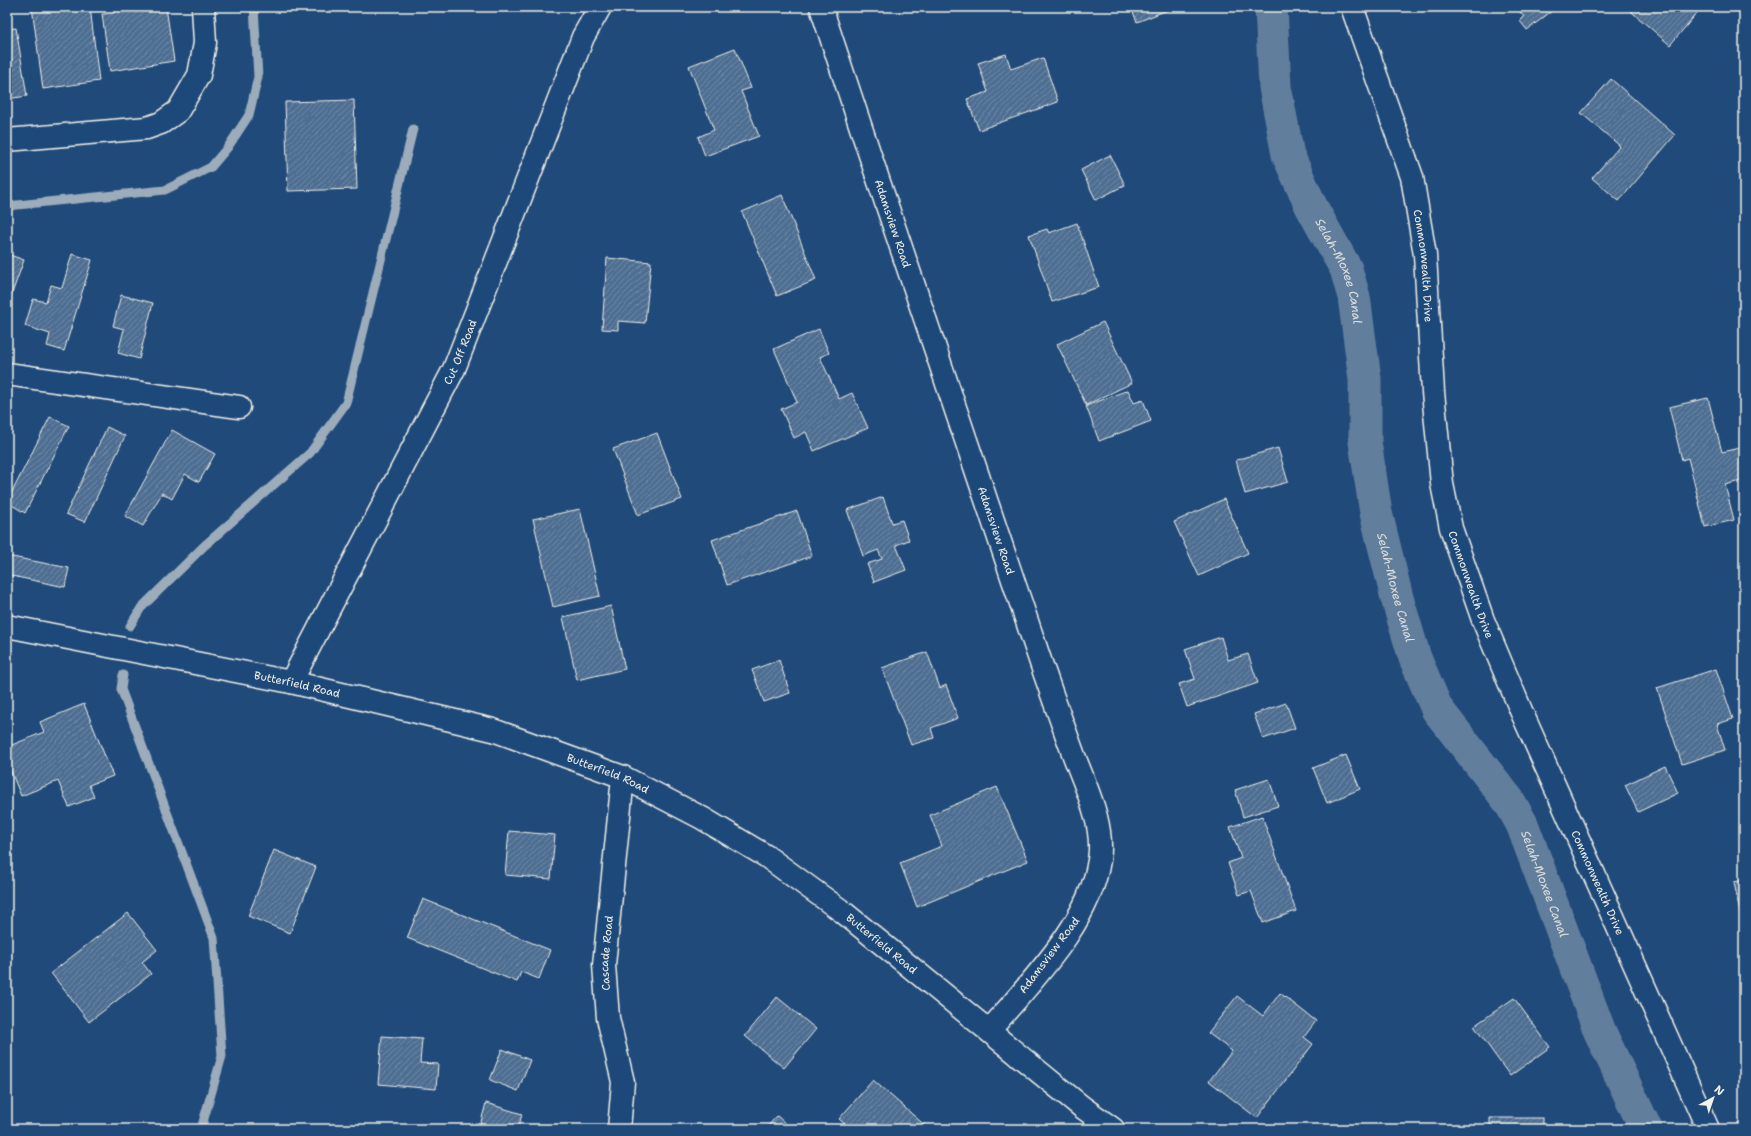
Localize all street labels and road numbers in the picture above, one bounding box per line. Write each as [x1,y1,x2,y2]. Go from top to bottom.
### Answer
street label: Adamsview Road [871,177,914,270]
street label: Commonwealth Drive [1410,209,1436,323]
street label: Cut Off Road [440,317,481,387]
street label: Adamsview Road [974,484,1018,577]
street label: Commonwealth Drive [1445,529,1497,641]
street label: Butterfield Road [253,668,342,701]
street label: Butterfield Road [565,750,652,797]
street label: Commonwealth Drive [1567,828,1627,938]
street label: Butterfield Road [843,910,920,978]
street label: Adamsview Road [1016,914,1083,997]
street label: Cascade Road [597,915,617,991]

